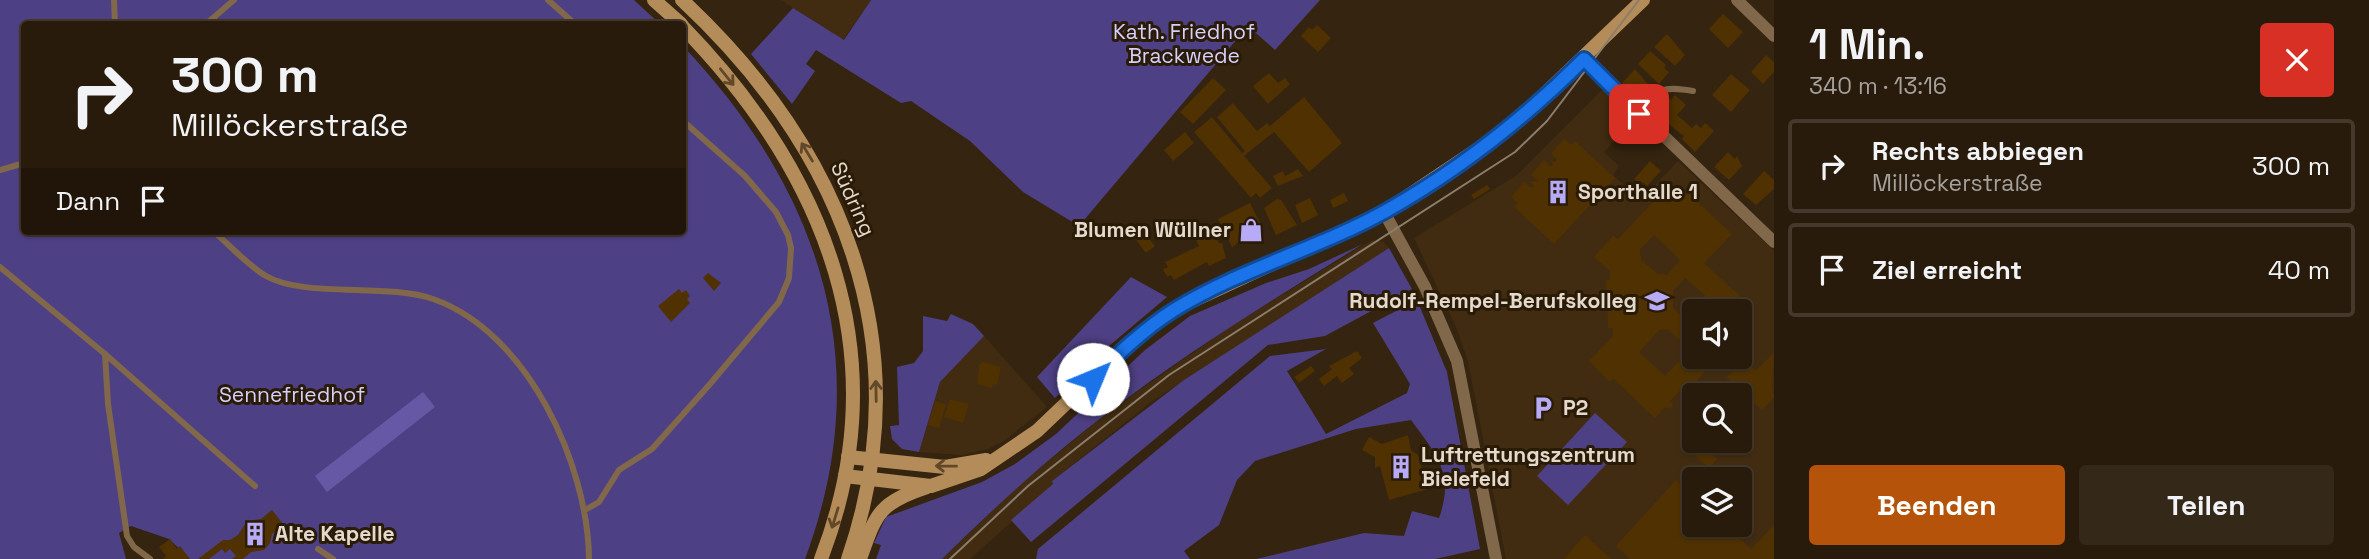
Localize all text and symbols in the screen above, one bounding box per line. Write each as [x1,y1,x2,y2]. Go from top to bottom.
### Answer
park label: Kath. Friedhof Brackwede [1113,18,1255,69]
text: 1 Min. [1809,18,1925,71]
button: close [2260,23,2334,97]
text: 300 m [171,44,319,106]
icon: right [56,49,147,140]
one-way arrow [720,68,735,86]
text: 340 m · 13:16 [1809,71,1947,101]
pin [1609,84,1669,144]
icon: arrive [1620,95,1658,133]
text: Millöckerstraße [171,105,408,145]
text: Rechts abbiegen [1872,134,2084,168]
one-way arrow [800,142,814,162]
icon: right [1813,147,1851,185]
text: 300 m [2252,149,2330,183]
street label: Südring [825,157,882,240]
text: Millöckerstraße [1872,168,2043,198]
building icon: Sporthalle 1 [1544,178,1572,206]
place label: Sporthalle 1 [1578,178,1698,205]
icon: arrive [134,182,172,220]
text: Dann [56,184,120,218]
place label: Blumen Wüllner [1074,216,1231,243]
shop icon: Blumen Wüllner [1237,216,1265,244]
icon: arrive [1813,251,1851,289]
text: Ziel erreicht [1872,253,2022,287]
text: 40 m [2268,253,2330,287]
place label: Rudolf-Rempel-Berufskolleg [1349,287,1637,314]
school or university icon: Rudolf-Rempel-Berufskolleg [1643,287,1671,315]
map controls [1682,299,1752,537]
button: sound [1682,299,1752,369]
position arrow [1056,342,1130,416]
one-way arrow [869,380,883,403]
park label: Sennefriedhof [219,381,365,408]
button: search [1682,383,1752,453]
parking icon: P2 [1529,394,1557,422]
place label: P2 [1563,394,1588,421]
place label: Luftrettungszentrum Bielefeld [1421,441,1635,492]
building icon: Luftrettungszentrum Bielefeld [1387,453,1415,481]
one-way arrow [935,459,958,472]
button: Beenden [1809,465,2065,545]
button: Teilen [2079,465,2334,545]
button: layers [1682,467,1752,537]
one-way arrow [827,507,840,529]
building icon: Alte Kapelle [241,520,269,548]
place label: Alte Kapelle [275,520,395,547]

